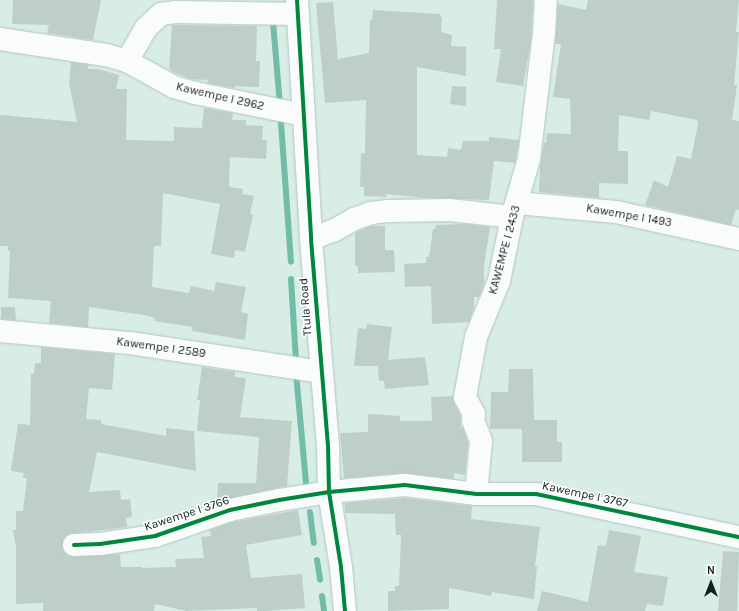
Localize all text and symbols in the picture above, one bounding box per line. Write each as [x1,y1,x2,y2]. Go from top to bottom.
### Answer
street label: Kawempe I 2962 [175,80,265,114]
street label: Kawempe I 1493 [585,201,673,231]
street label: KAWEMPE I 2433 [486,204,524,296]
street label: Ttula Road [297,277,315,337]
street label: Kawempe I 2589 [115,335,207,361]
street label: Kawempe I 3767 [541,479,629,511]
street label: Kawempe I 3766 [143,493,231,535]
north arrow [691,563,731,603]
text: N [707,564,715,577]

